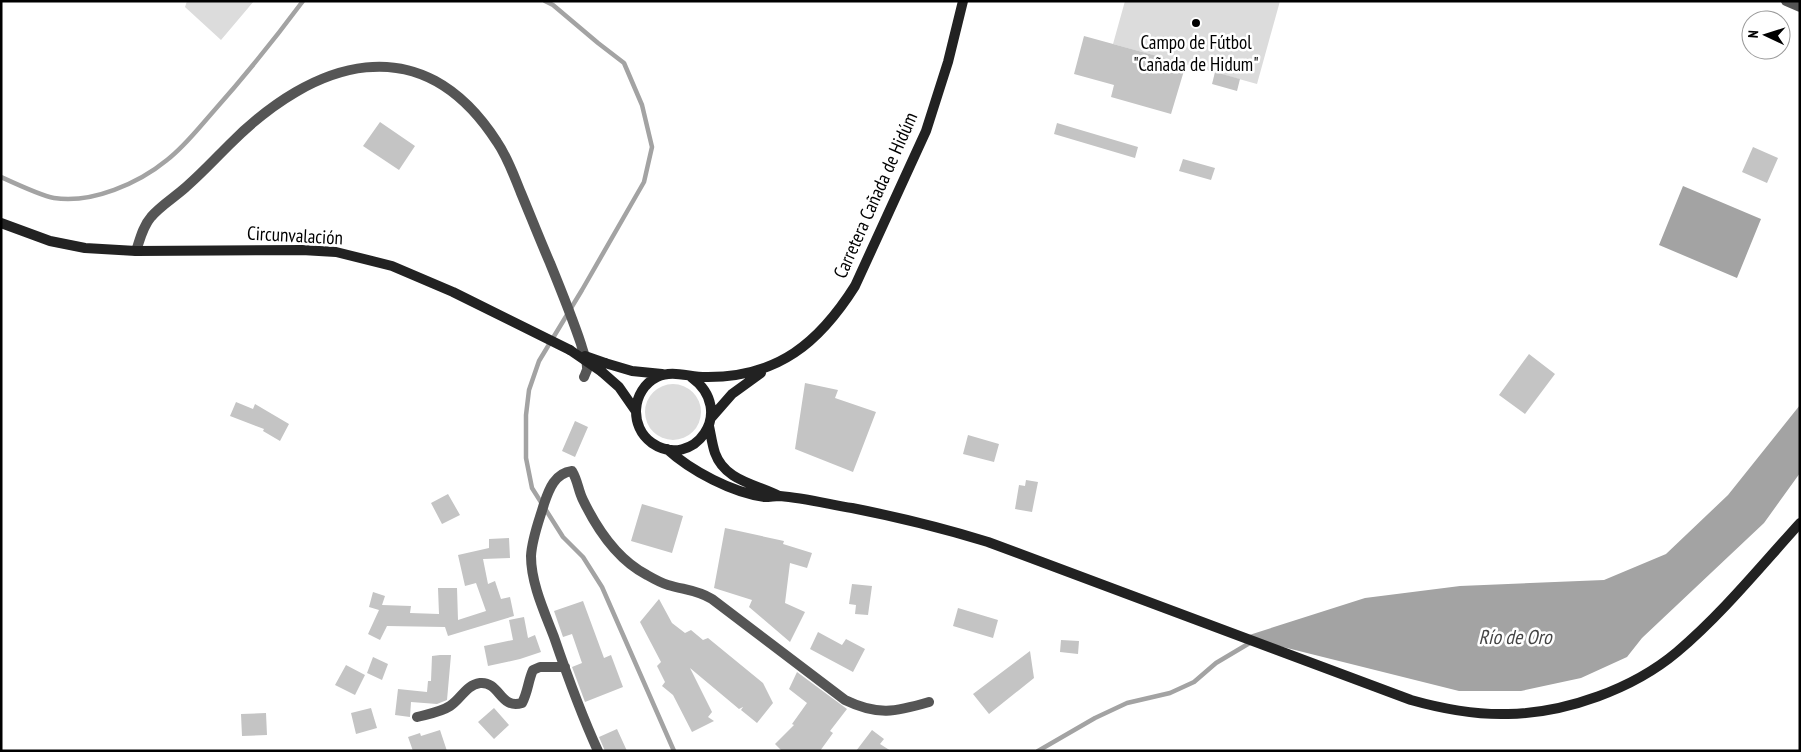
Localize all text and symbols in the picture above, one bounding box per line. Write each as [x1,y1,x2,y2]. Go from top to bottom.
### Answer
north arrow [1741,10,1791,60]
marker: Campo de Fútbol "Cañada de Hidum" [1190,17,1202,29]
place label: Campo de Fútbol "Cañada de Hidum" [1133,30,1259,76]
text: N [1744,30,1762,38]
street label: Carretera Cañada de Hidúm [828,108,922,282]
street label: Circunvalación [247,221,343,249]
water label: Río de Oro [1478,624,1553,650]

